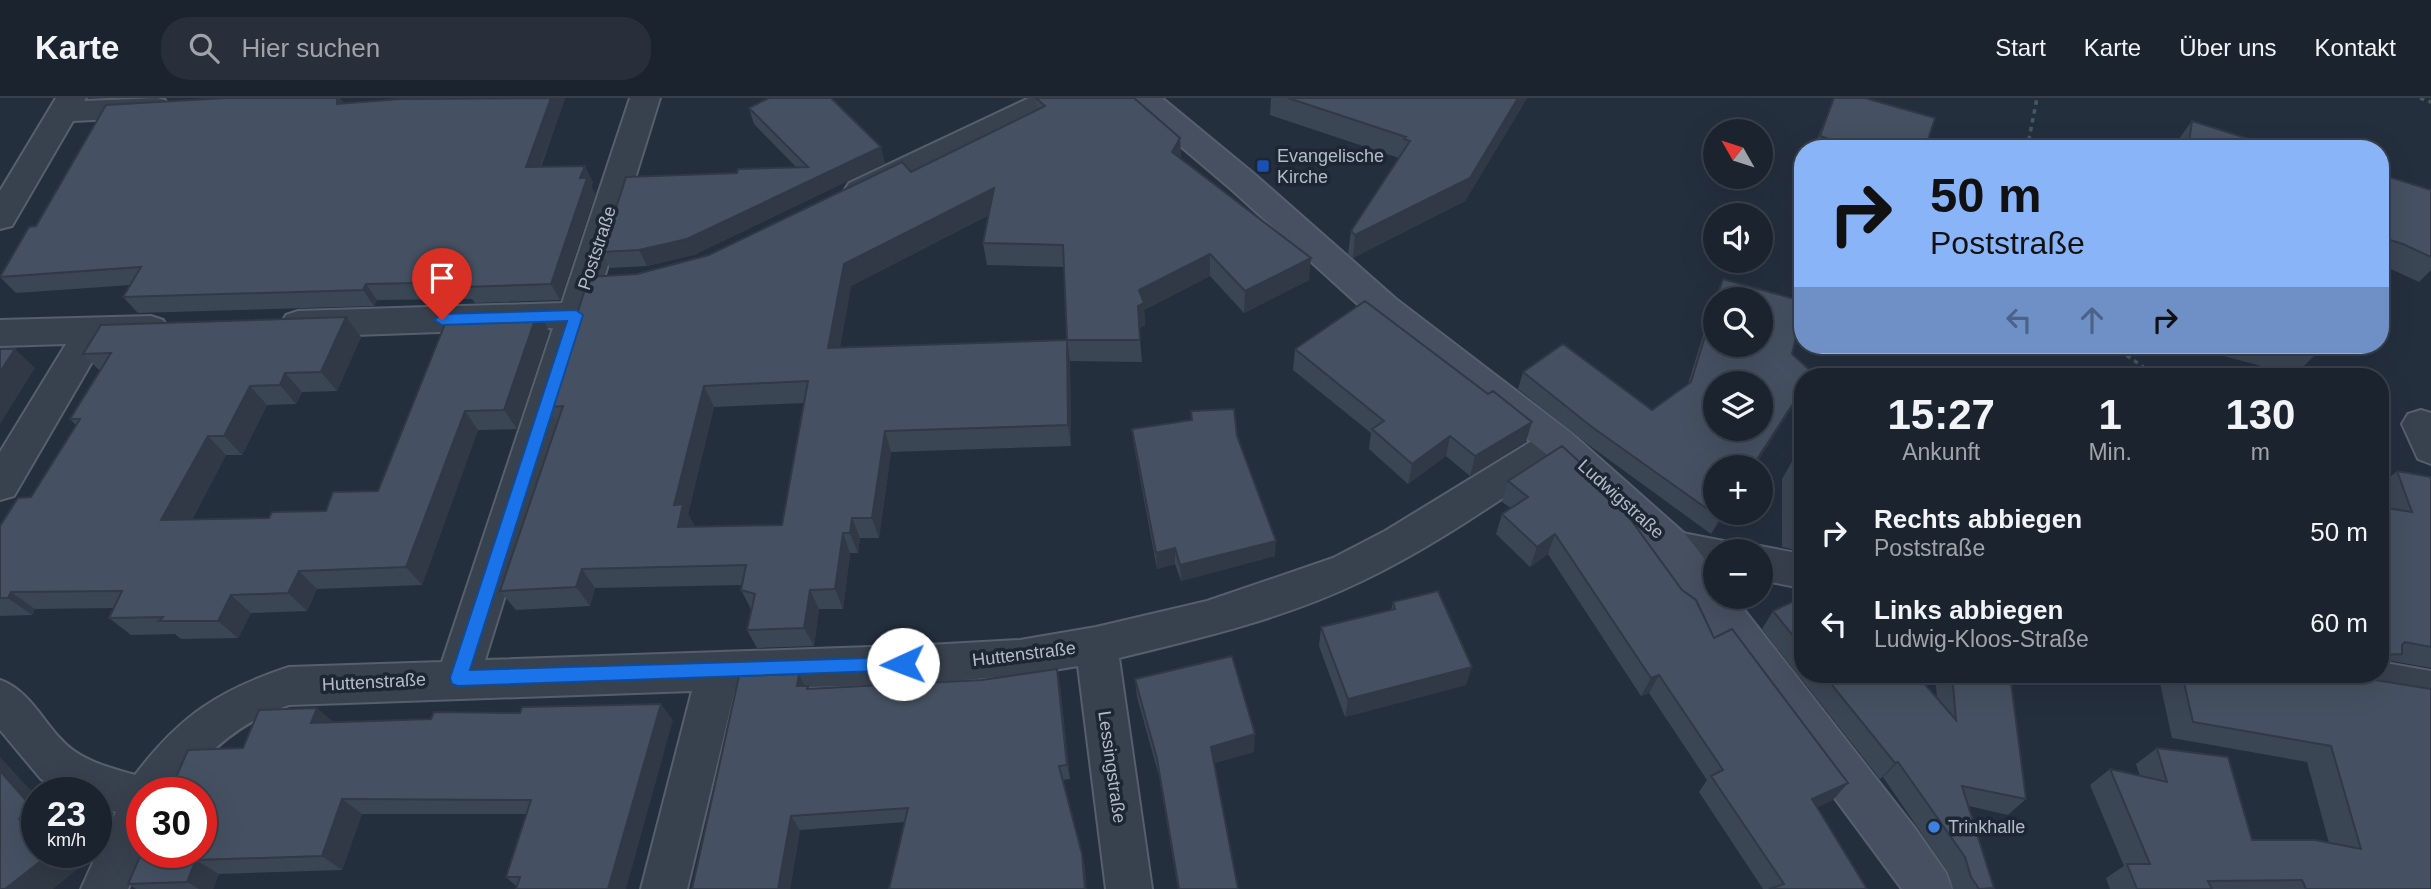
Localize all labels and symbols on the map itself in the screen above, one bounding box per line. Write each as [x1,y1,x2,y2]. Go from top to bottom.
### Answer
north arrow [1703,119,1773,189]
place label: Evangelische Kirche [1277,146,1384,187]
marker: Evangelische Kirche [1255,158,1271,174]
street label: Poststraße [574,204,620,292]
pin [412,248,472,320]
street label: Ludwigstraße [1574,455,1668,543]
position arrow [866,627,940,701]
street label: Huttenstraße [971,638,1077,670]
street label: Huttenstraße [322,669,426,695]
street label: Lessingstraße [1094,710,1130,824]
speed limit sign: 30 [126,777,217,868]
place label: Trinkhalle [1948,817,2025,837]
marker: Trinkhalle [1926,819,1942,835]

